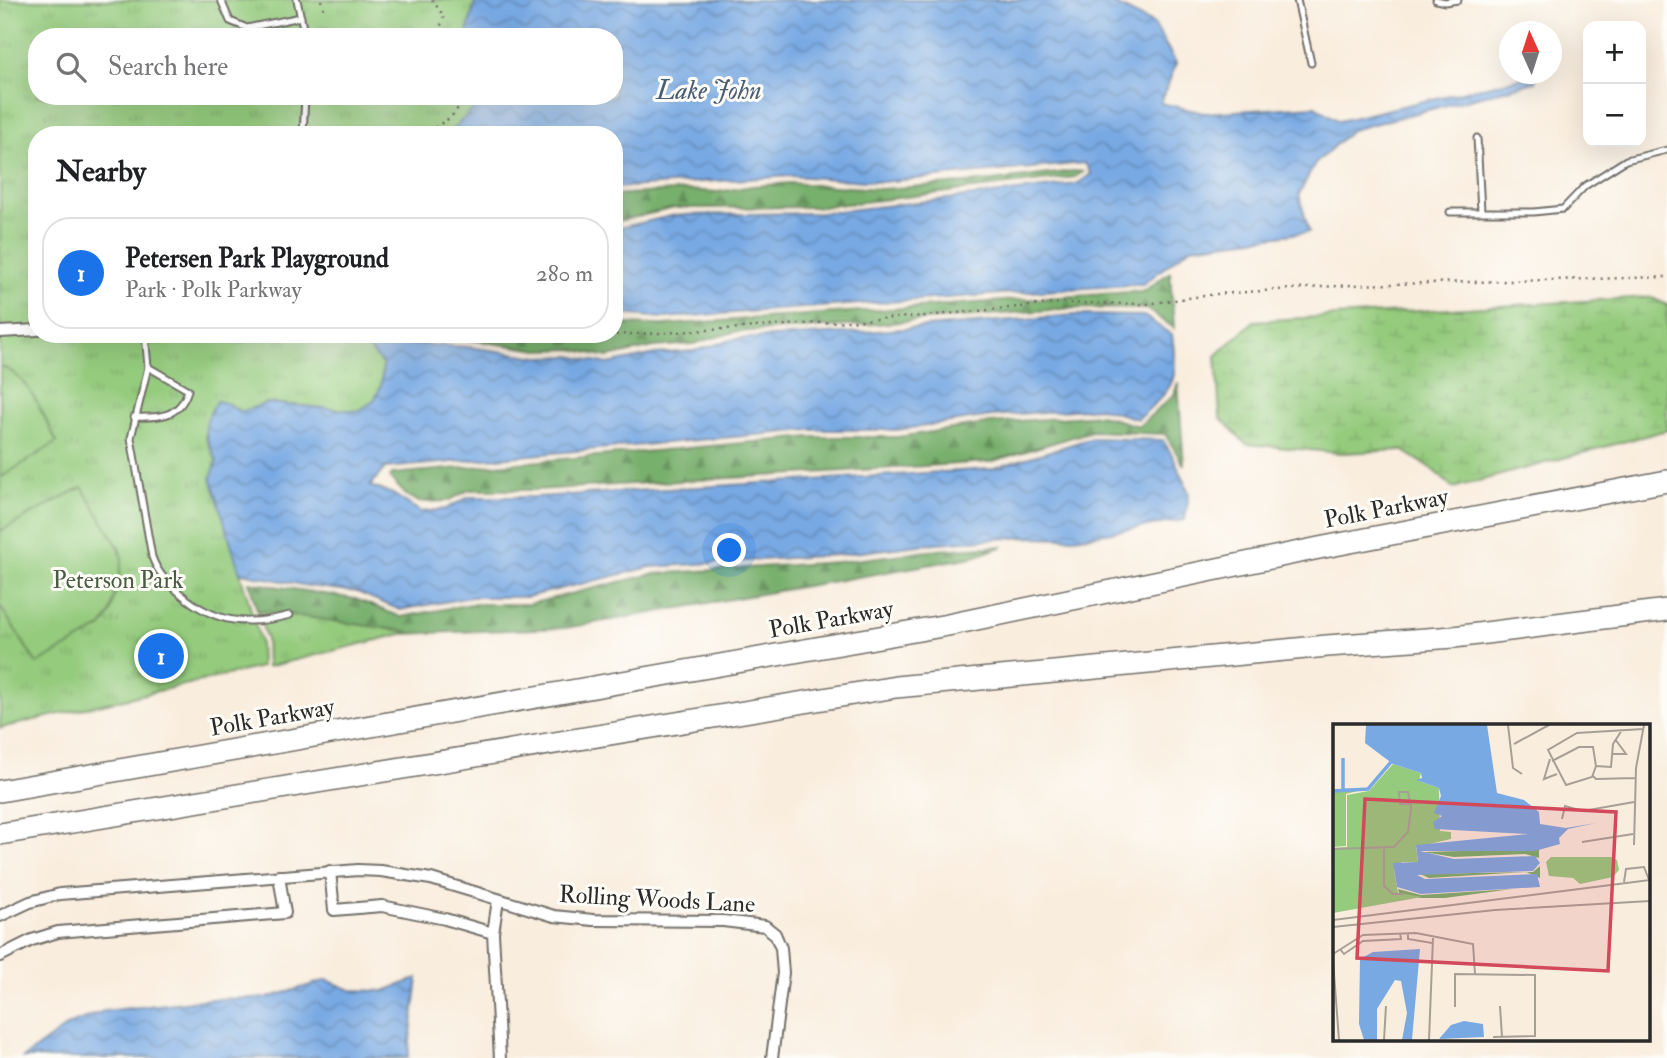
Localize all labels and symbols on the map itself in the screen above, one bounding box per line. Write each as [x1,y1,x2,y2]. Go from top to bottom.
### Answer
north arrow [1499,21,1562,84]
water label: Lake John [655,75,762,107]
street label: Polk Parkway [1321,481,1451,536]
your location [712,533,746,567]
park label: Peterson Park [52,565,184,596]
street label: Polk Parkway [766,593,896,646]
pin: 1 [138,630,184,682]
street label: Polk Parkway [207,691,337,744]
inset map [1333,724,1650,1040]
street label: Rolling Woods Lane [558,879,756,920]

